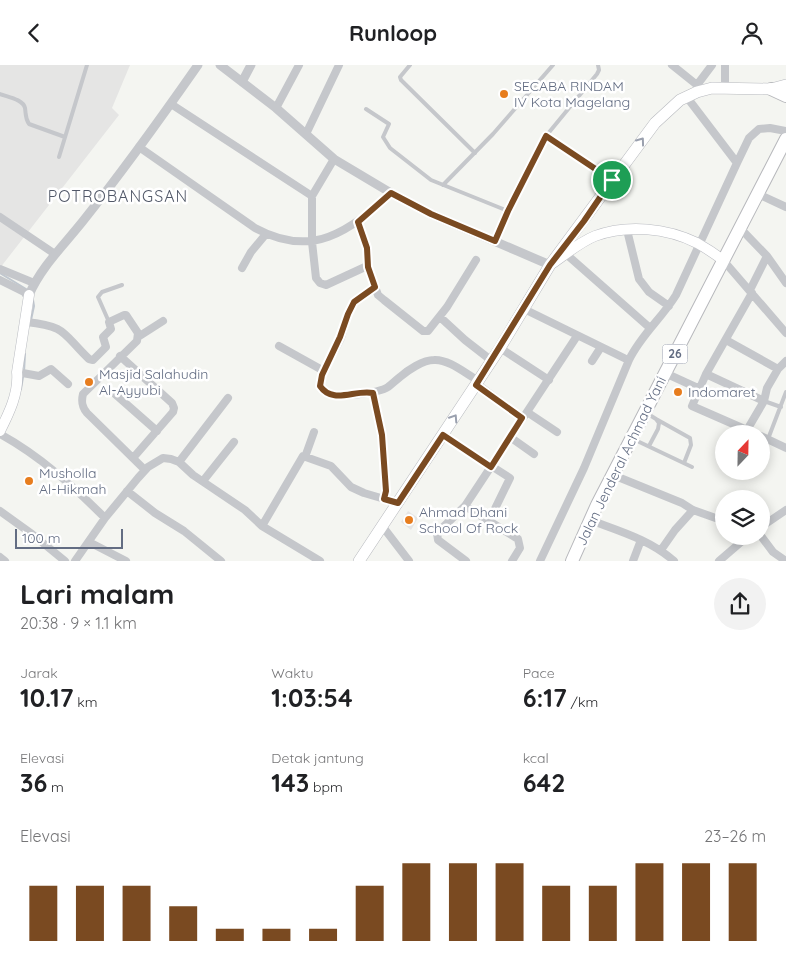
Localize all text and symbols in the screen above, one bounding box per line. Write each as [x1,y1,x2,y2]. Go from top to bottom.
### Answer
icon: back [20,19,48,47]
text: Runloop [349,19,437,47]
icon: person [738,19,766,47]
place label: SECABA RINDAM IV Kota Magelang [514,77,630,111]
marker: SECABA RINDAM IV Kota Magelang [498,88,510,100]
one-way arrow [635,137,644,147]
pin [591,159,633,201]
icon: arrive [598,166,626,194]
district label: POTROBANGSAN [48,186,188,206]
road number: 26 [662,345,688,363]
place label: Masjid Salahudin Al-Ayyubi [99,365,208,399]
street label: Jalan Jenderal Achmad Yani [572,373,670,549]
marker: Masjid Salahudin Al-Ayyubi [83,376,95,388]
place label: Indomaret [688,383,756,401]
marker: Indomaret [672,386,684,398]
one-way arrow [448,415,457,424]
north arrow [715,425,770,480]
map controls [715,425,770,545]
place label: Musholla Al-Hikmah [39,464,107,498]
marker: Musholla Al-Hikmah [23,475,35,487]
button: layers [715,490,770,545]
place label: Ahmad Dhani School Of Rock [419,503,518,537]
marker: Ahmad Dhani School Of Rock [403,514,415,526]
scale bar [15,526,122,549]
text: 100 m [22,529,60,547]
text: Lari malam [20,576,174,611]
button: share [714,578,766,630]
text: 20:38 · 9 × 1.1 km [20,613,137,633]
text: Jarak [20,664,58,682]
text: Waktu [271,664,313,682]
text: Pace [523,664,555,682]
text: 10.17 [20,682,74,713]
text: 1:03:54 [271,682,353,713]
text: 6:17 [523,682,567,713]
text: km [74,693,98,711]
text: /km [567,693,598,711]
text: Elevasi [20,749,64,767]
text: Detak jantung [271,749,364,767]
text: kcal [523,749,549,767]
text: 36 [20,767,47,798]
text: 143 [271,767,309,798]
text: 642 [523,767,565,798]
text: m [47,778,64,796]
text: bpm [309,778,343,796]
text: Elevasi [20,826,71,846]
text: 23–26 m [704,826,766,846]

